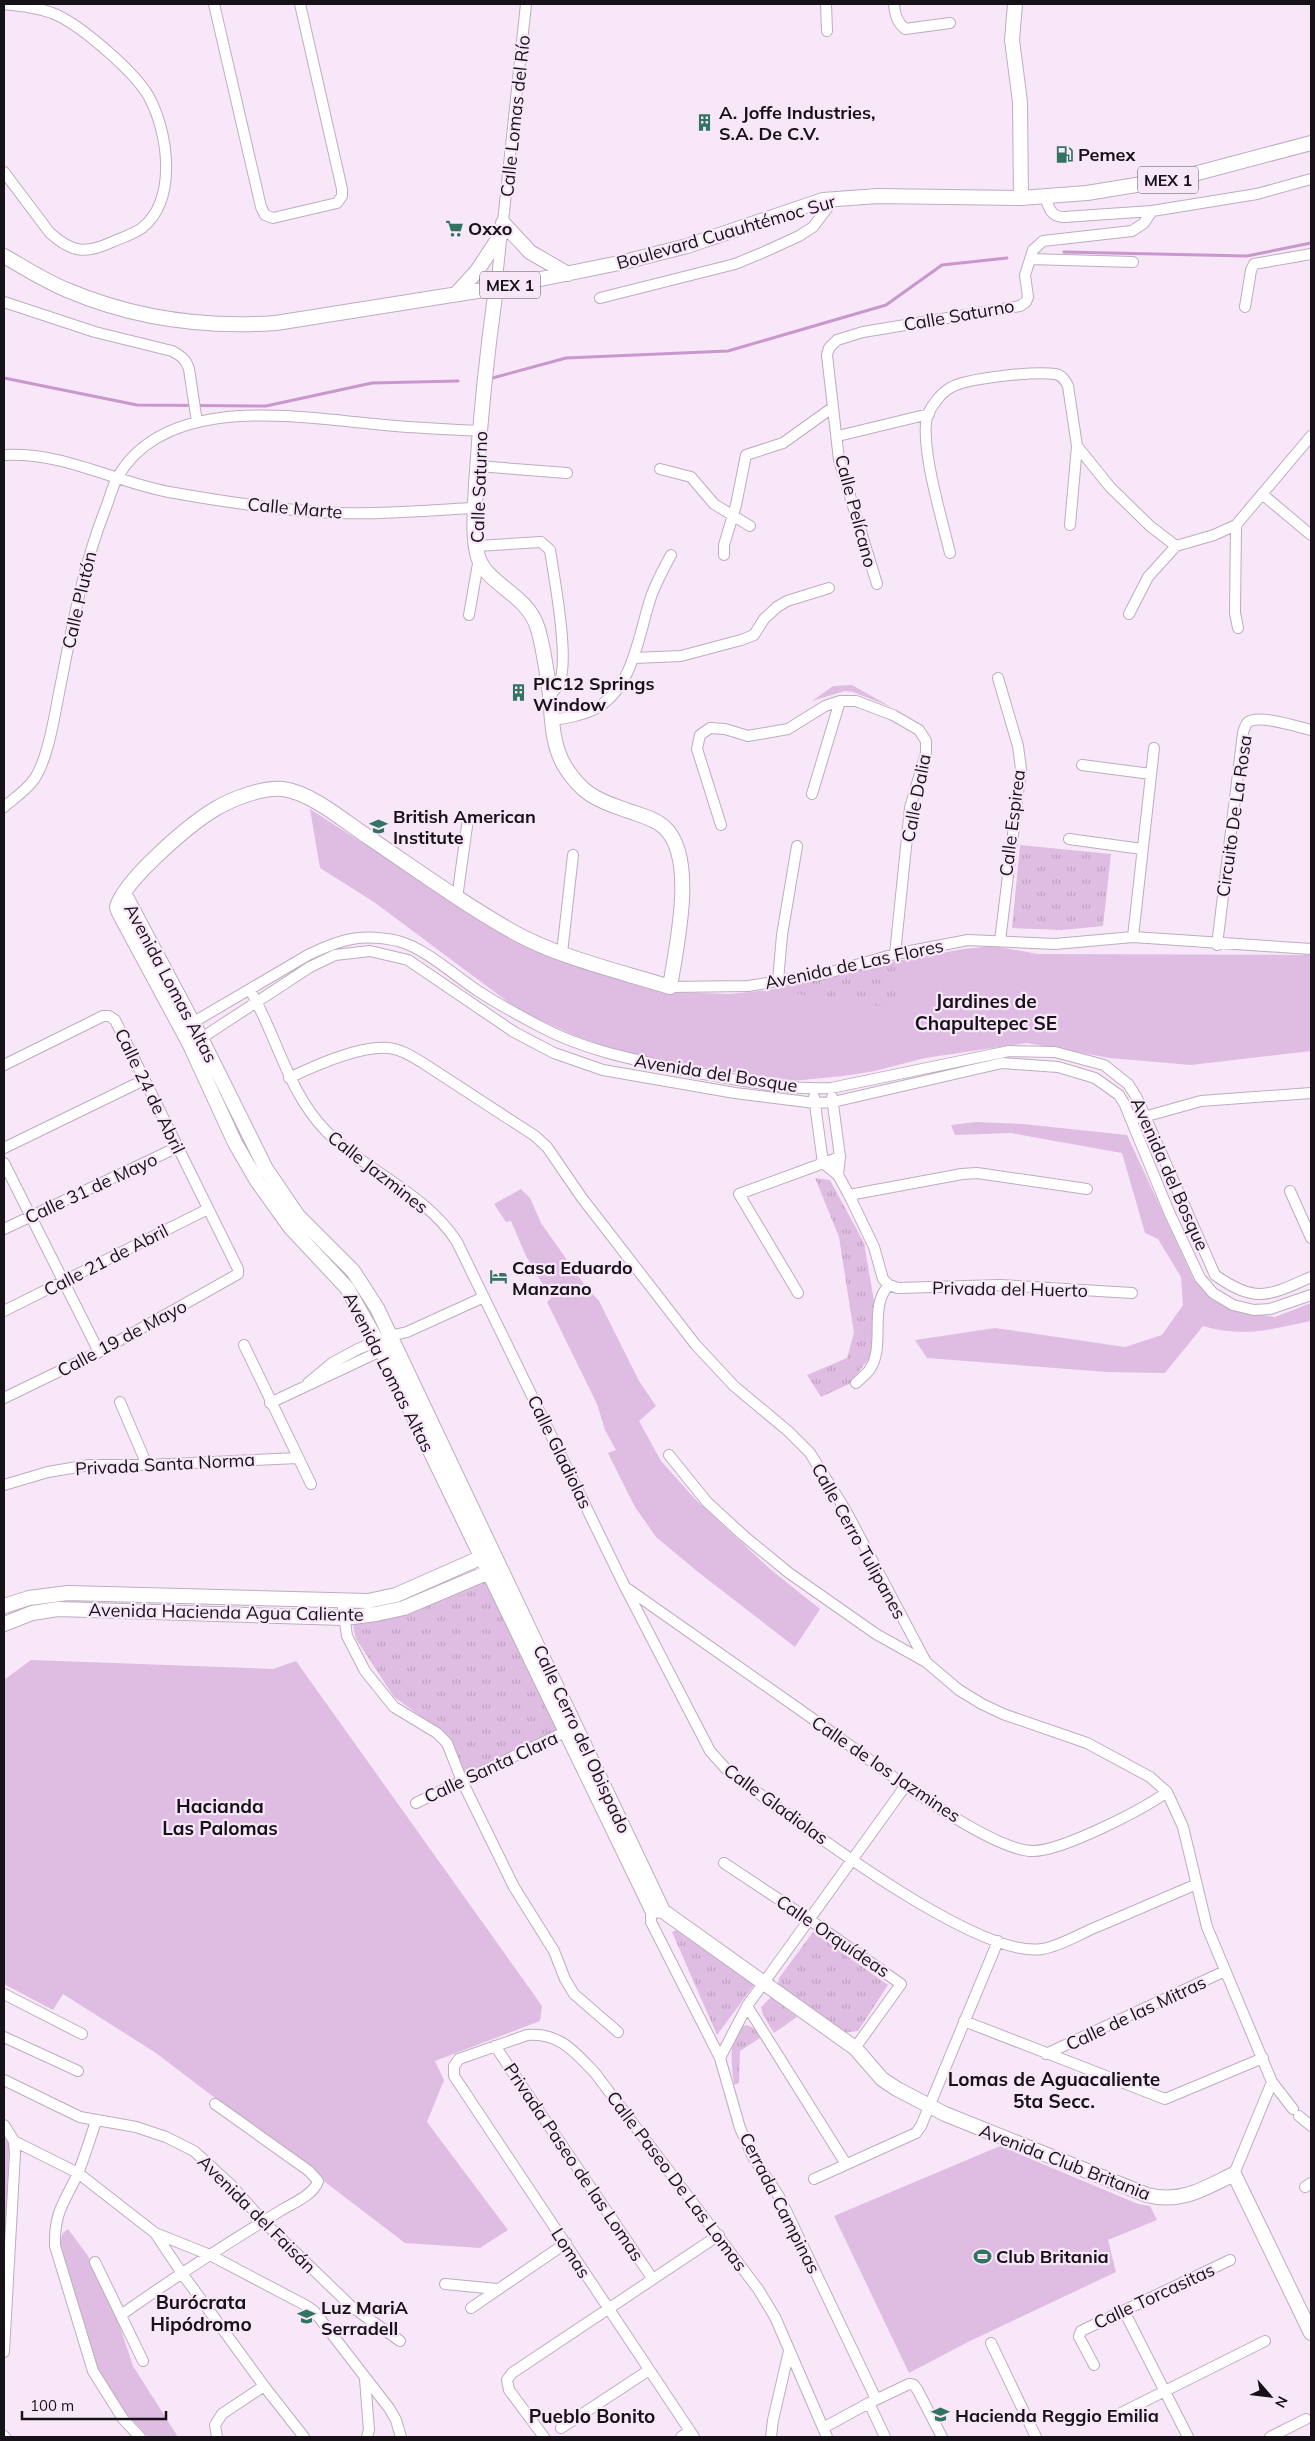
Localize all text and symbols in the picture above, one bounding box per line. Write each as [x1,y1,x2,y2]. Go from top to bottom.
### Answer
street label: Calle Lomas del Río [495,34,535,198]
place label: A. Joffe Industries, S.A. De C.V. [719,101,875,145]
building icon: A. Joffe Industries, S.A. De C.V. [695,112,715,132]
place label: Pemex [1078,143,1136,166]
fuel station icon: Pemex [1054,144,1074,164]
road number: MEX 1 [1138,166,1198,194]
street label: Boulevard Cuauhtémoc Sur [614,190,839,274]
place label: Oxxo [468,217,512,240]
supermarket icon: Oxxo [444,218,464,238]
road number: MEX 1 [480,272,540,298]
street label: Calle Saturno [902,294,1016,336]
street label: Calle Saturno [466,431,492,543]
street label: Calle Pelícano [830,452,882,570]
street label: Calle Marte [247,492,343,524]
street label: Calle Plutón [57,549,101,651]
place label: PIC12 Springs Window [533,672,655,716]
building icon: PIC12 Springs Window [509,683,529,703]
street label: Circuito De La Rosa [1211,734,1257,898]
street label: Calle Dalia [896,752,936,844]
street label: Calle Espirea [994,768,1030,878]
place label: British American Institute [393,805,536,849]
school or university icon: British American Institute [369,816,389,836]
street label: Avenida Lomas Altas [119,900,223,1067]
street label: Avenida de Las Flores [762,934,946,994]
district label: Jardines de Chapultepec SE [915,989,1057,1035]
street label: Calle 24 de Abril [110,1025,190,1157]
street label: Avenida del Bosque [633,1049,799,1097]
street label: Avenida del Bosque [1126,1094,1214,1254]
street label: Calle Jazmines [323,1126,433,1218]
street label: Calle 31 de Mayo [21,1147,161,1229]
street label: Calle 21 de Abril [40,1219,172,1301]
place label: Casa Eduardo Manzano [512,1256,633,1300]
hotel icon: Casa Eduardo Manzano [488,1267,508,1287]
street label: Privada del Huerto [932,1276,1088,1302]
street label: Avenida Lomas Altas [339,1288,439,1456]
street label: Calle 19 de Mayo [53,1294,191,1382]
street label: Calle Gladiolas [523,1391,597,1513]
street label: Privada Santa Norma [74,1448,256,1480]
street label: Calle Cerro Tulipanes [807,1459,911,1623]
street label: Avenida Hacienda Agua Caliente [88,1598,364,1626]
street label: Calle Cerro del Obispado [528,1641,636,1837]
street label: Calle de los Jazmines [807,1711,965,1827]
street label: Calle Santa Clara [420,1726,562,1808]
street label: Calle Gladiolas [719,1758,833,1850]
district label: Hacianda Las Palomas [162,1794,278,1840]
street label: Calle Orquídeas [772,1890,894,1982]
street label: Calle de las Mitras [1062,1970,1210,2056]
street label: Privada Paseo de las Lomas [500,2059,648,2265]
district label: Lomas de Aguacaliente 5ta Secc. [948,2067,1160,2113]
street label: Calle Paseo De Las Lomas [602,2086,752,2276]
street label: Avenida Club Britania [976,2119,1154,2205]
street label: Cerrada Campinas [734,2128,826,2278]
street label: Avenida del Faisán [193,2150,321,2278]
street label: Lomas [547,2224,595,2282]
place label: Club Britania [996,2245,1109,2268]
sports icon: Club Britania [972,2246,992,2266]
street label: Calle Torcasitas [1090,2258,1218,2334]
district label: Burócrata Hipódromo [150,2290,252,2336]
place label: Luz MariA Serradell [321,2296,409,2340]
school or university icon: Luz MariA Serradell [297,2307,317,2327]
north arrow [1245,2371,1295,2421]
scale bar [22,2388,166,2420]
text: N [1271,2393,1292,2411]
text: 100 m [30,2396,74,2415]
district label: Pueblo Bonito [529,2404,655,2428]
place label: Hacienda Reggio Emilia [955,2404,1159,2427]
school or university icon: Hacienda Reggio Emilia [931,2405,951,2425]

